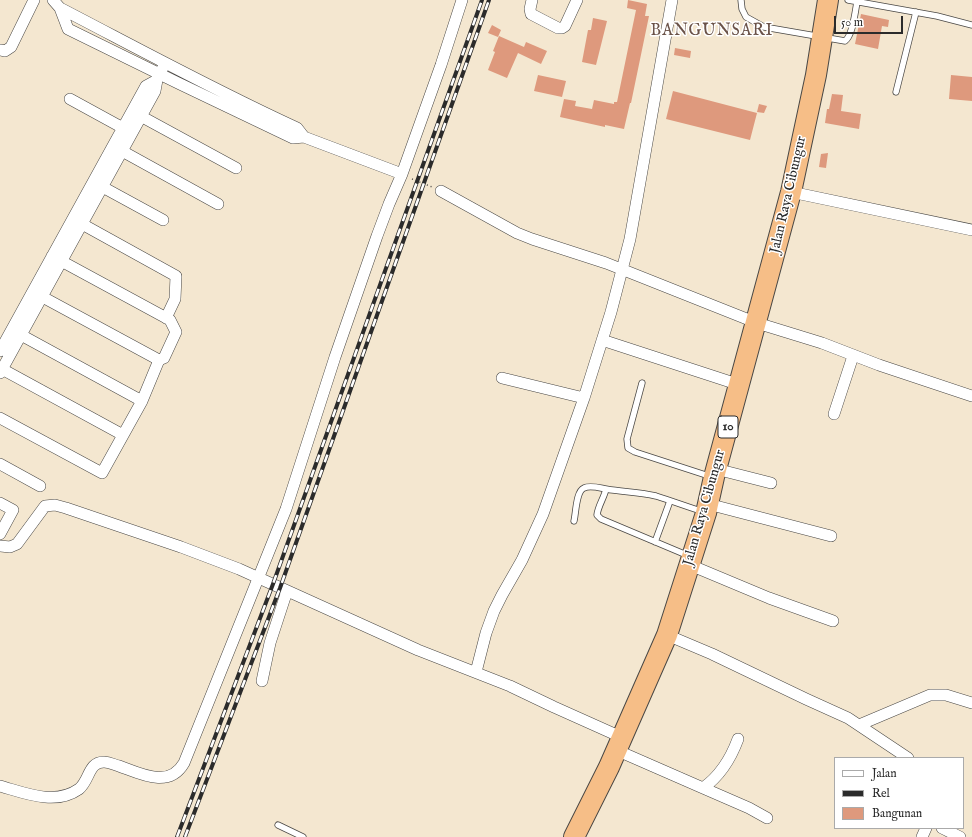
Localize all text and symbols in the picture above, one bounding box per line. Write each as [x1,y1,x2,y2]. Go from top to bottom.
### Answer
scale bar [836,8,905,34]
text: 50 m [841,15,863,30]
district label: BANGUNSARI [651,22,773,42]
street label: Jalan Raya Cibungur [767,135,811,255]
road number: 10 [718,416,738,438]
street label: Jalan Raya Cibungur [680,448,730,568]
legend [834,757,964,829]
text: Jalan [872,766,897,781]
text: Rel [872,786,890,801]
text: Bangunan [872,806,922,821]

